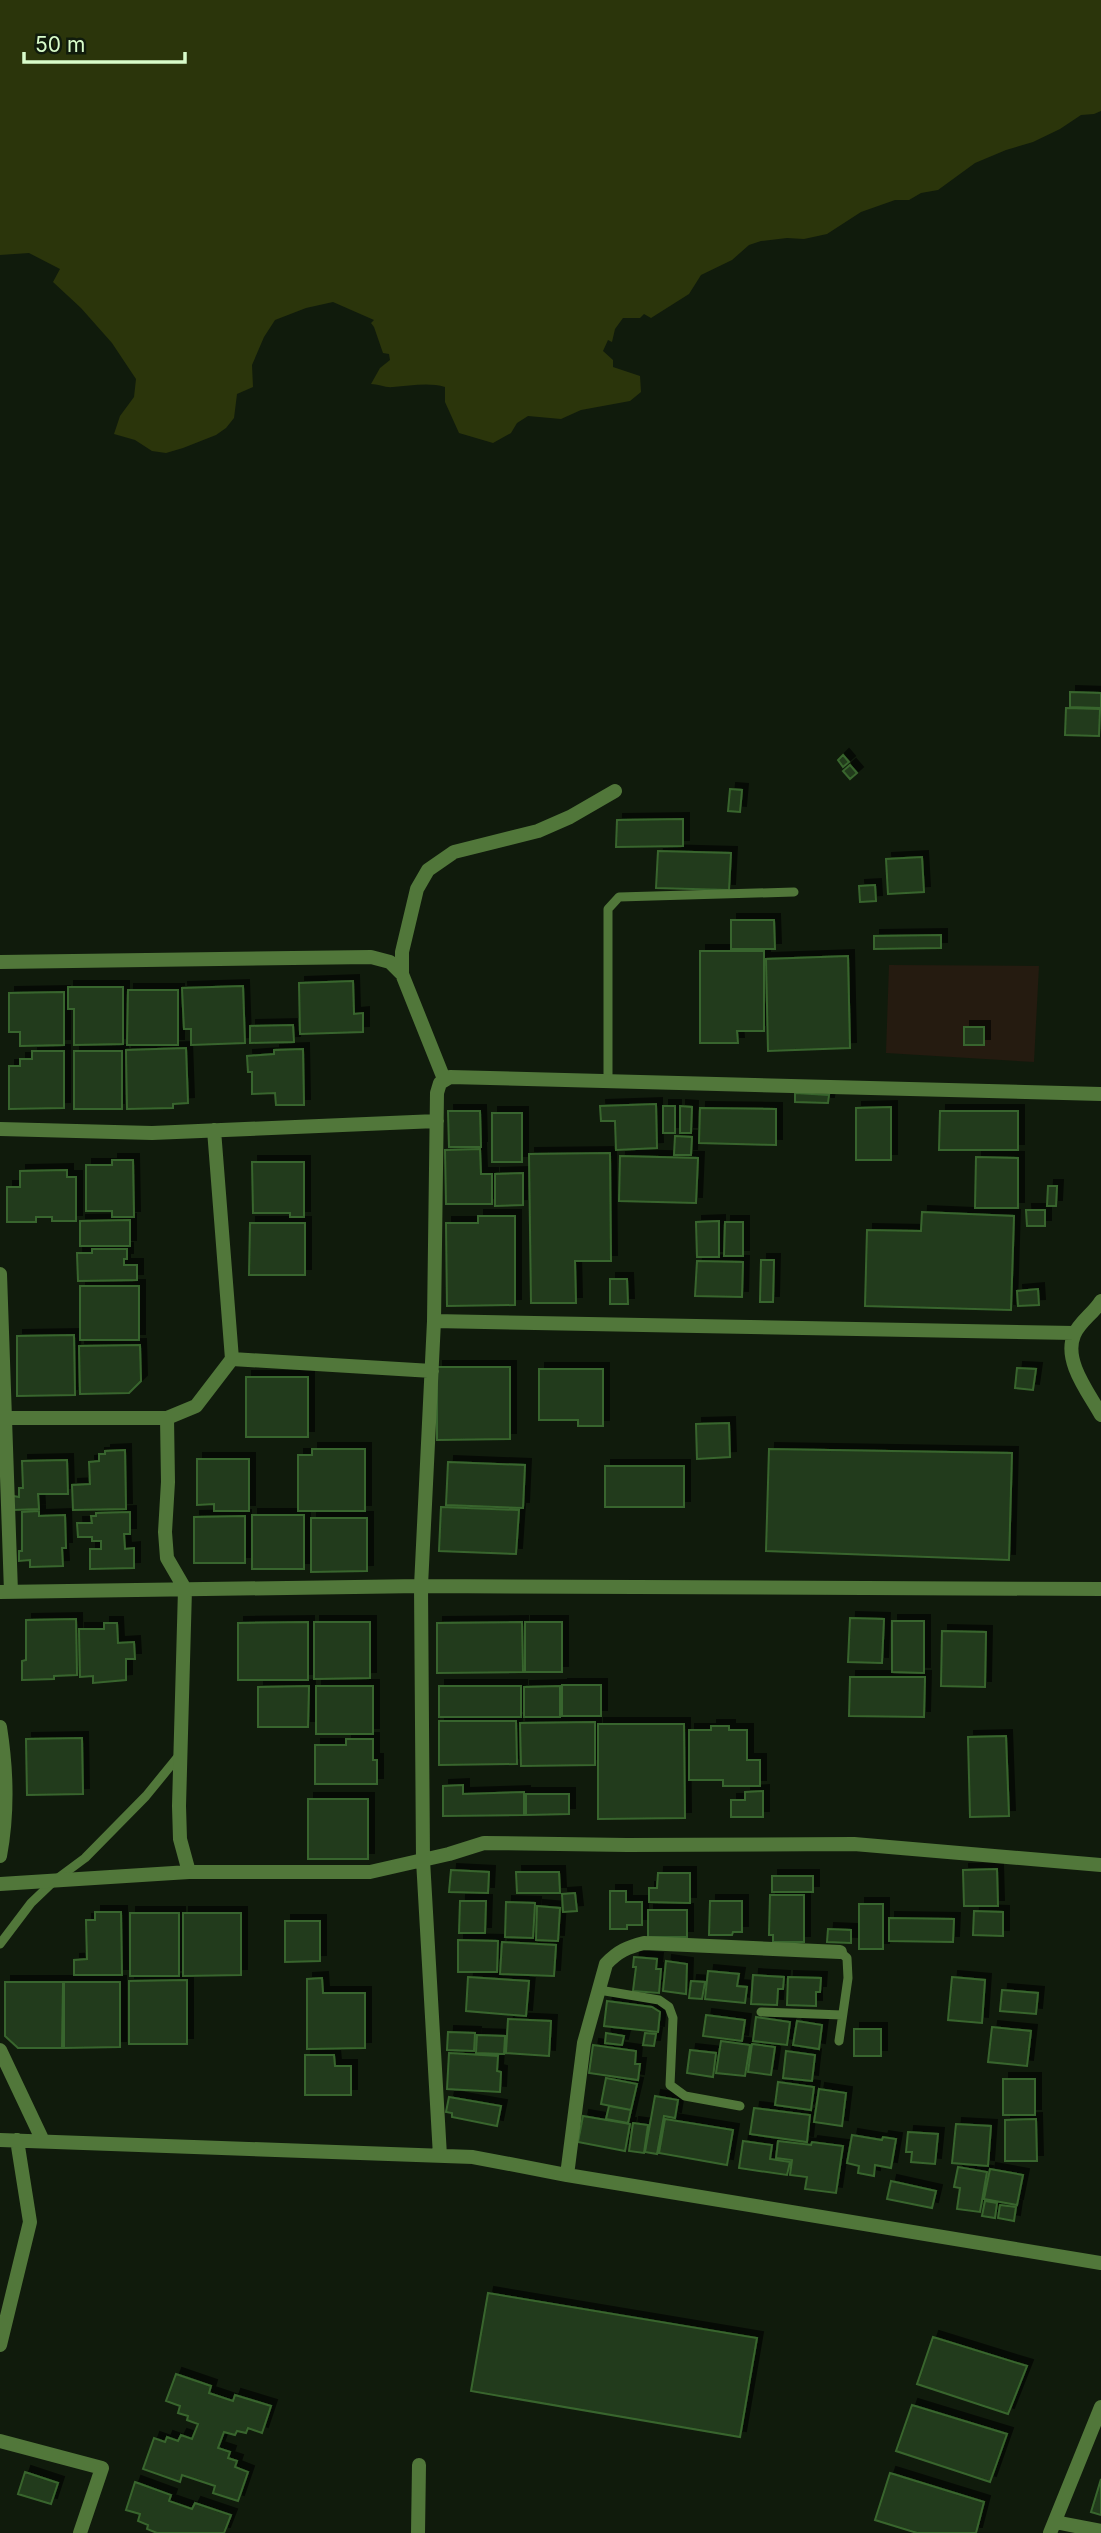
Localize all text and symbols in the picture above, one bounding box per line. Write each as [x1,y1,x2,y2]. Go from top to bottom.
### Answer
scale bar [24,21,186,65]
text: 50 m [35,32,85,57]

